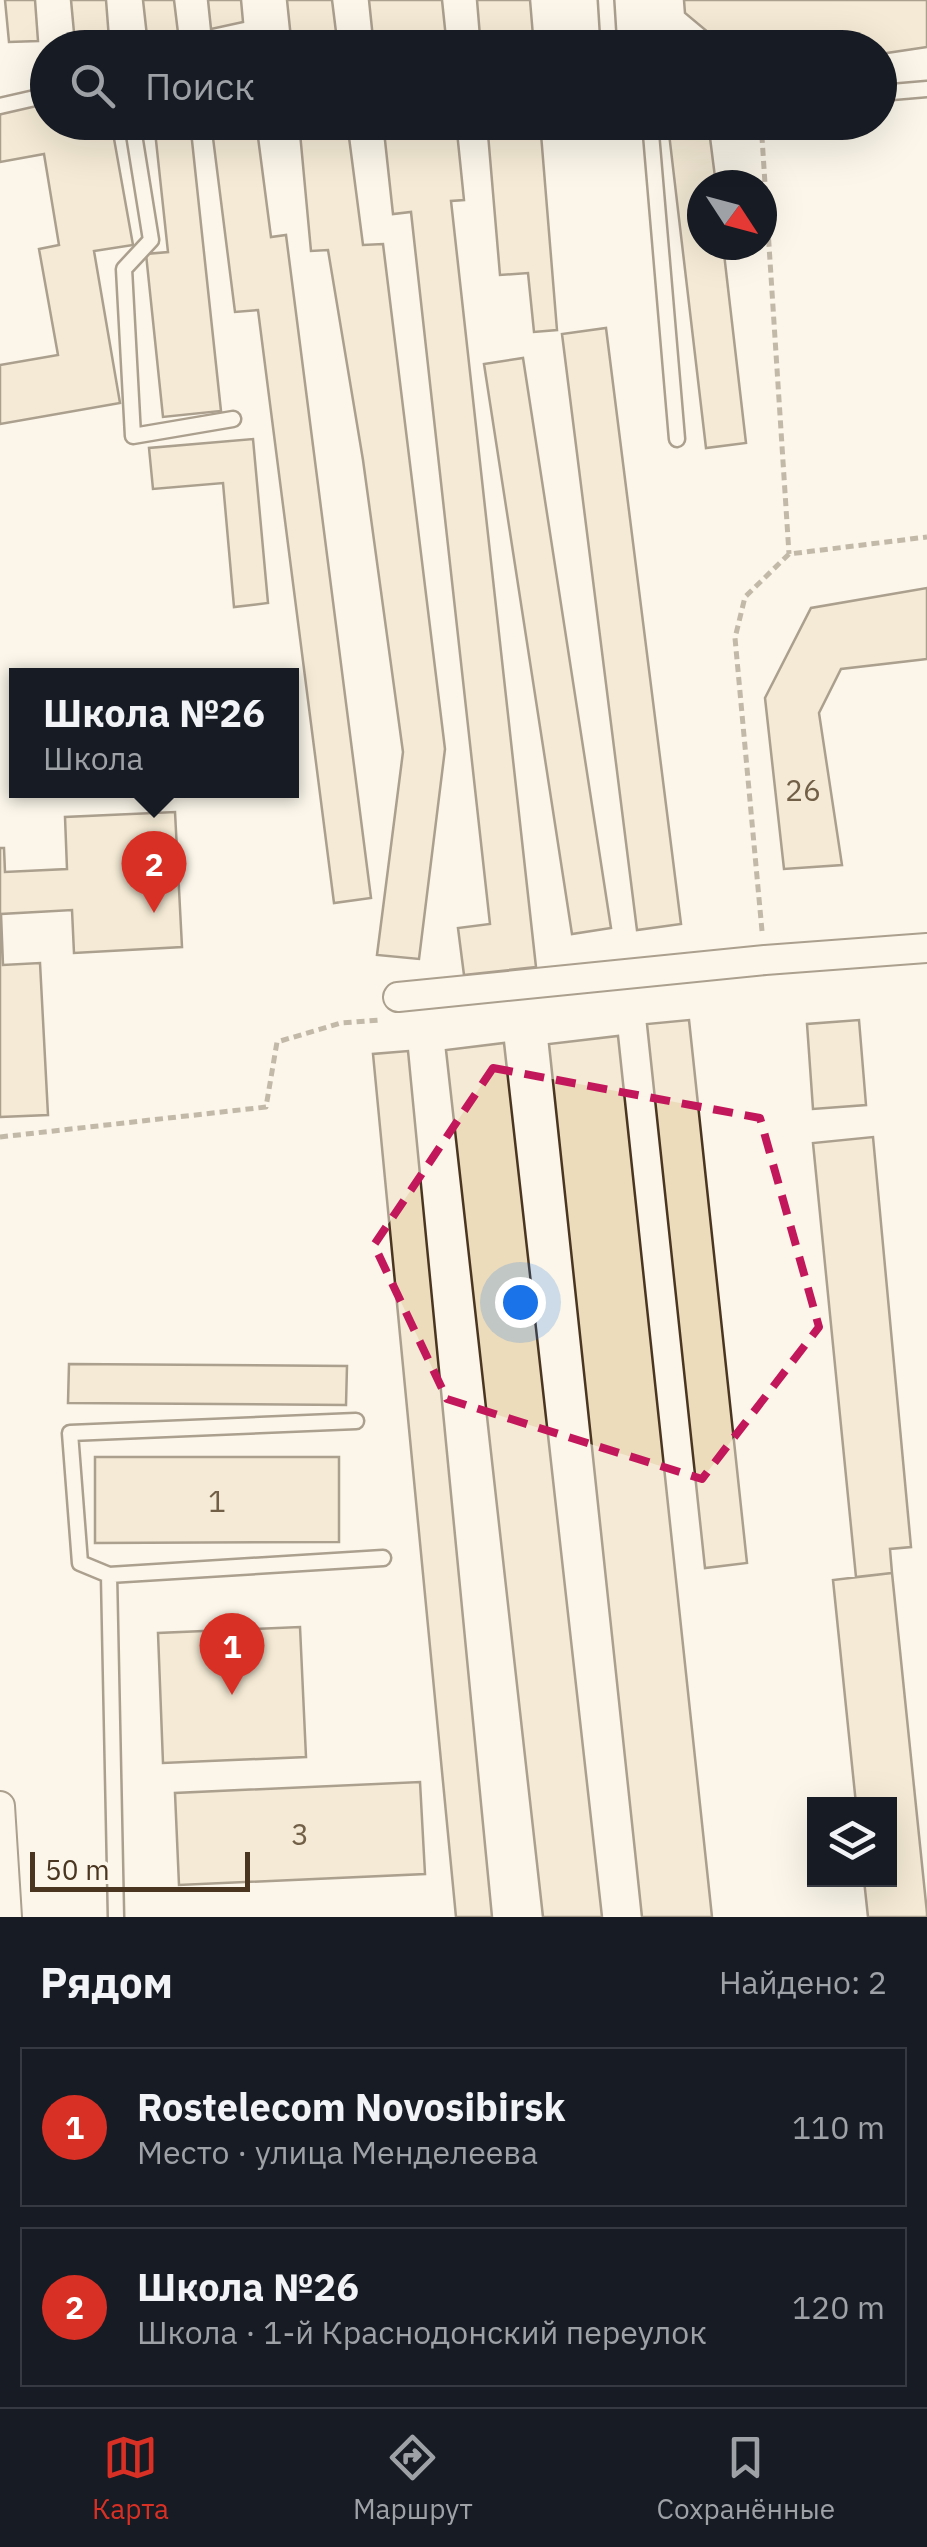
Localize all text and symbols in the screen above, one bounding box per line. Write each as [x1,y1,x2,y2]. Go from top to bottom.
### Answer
search box [30,30,897,140]
icon: search [65,58,120,113]
text: Поиск [145,61,255,110]
north arrow [687,170,777,260]
popup [9,668,299,798]
text: Школа №26 [43,688,265,737]
text: Школа [43,737,144,779]
house number: 26 [785,770,821,809]
pin: 2 [122,830,186,913]
your location [495,1277,546,1328]
house number: 1 [208,1481,226,1520]
pin: 1 [200,1612,264,1695]
map controls [807,1797,897,1887]
button: layers [807,1797,897,1887]
house number: 3 [291,1814,309,1853]
scale bar [30,1847,250,1892]
text: 50 m [45,1851,110,1888]
text: Рядом [40,1955,173,2010]
text: Найдено: 2 [719,1961,887,2003]
text: Rostelecom Novosibirsk [137,2082,565,2131]
text: 1 [65,2106,84,2148]
text: 110 m [792,2106,885,2148]
text: Место · улица Менделеева [137,2131,538,2173]
text: Школа №26 [137,2262,359,2311]
text: 2 [65,2286,84,2328]
text: 120 m [792,2286,885,2328]
text: Школа · 1-й Краснодонский переулок [137,2311,707,2353]
tab: Карта [92,2430,169,2527]
tab: Маршрут [353,2430,473,2527]
tab: Сохранённые [657,2430,835,2527]

